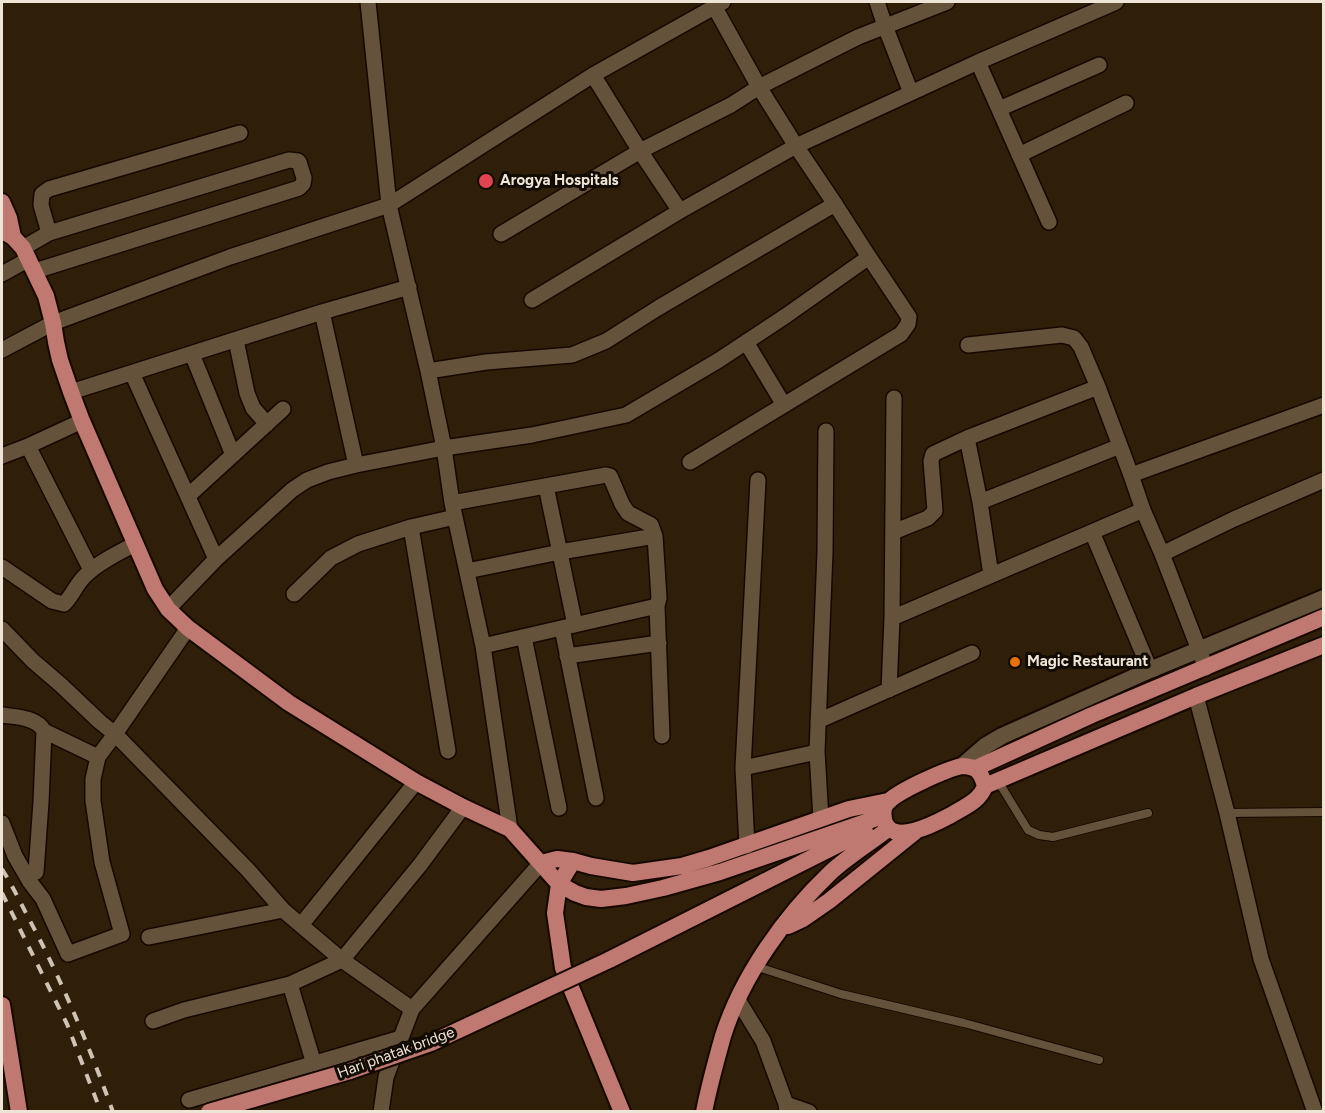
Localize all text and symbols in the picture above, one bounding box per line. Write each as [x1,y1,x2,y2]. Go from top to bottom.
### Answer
marker: Arogya Hospitals [477,172,495,190]
place label: Arogya Hospitals [500,172,619,190]
place label: Magic Restaurant [1027,653,1148,671]
marker: Magic Restaurant [1008,655,1022,669]
street label: Hari phatak bridge [335,1023,457,1083]

